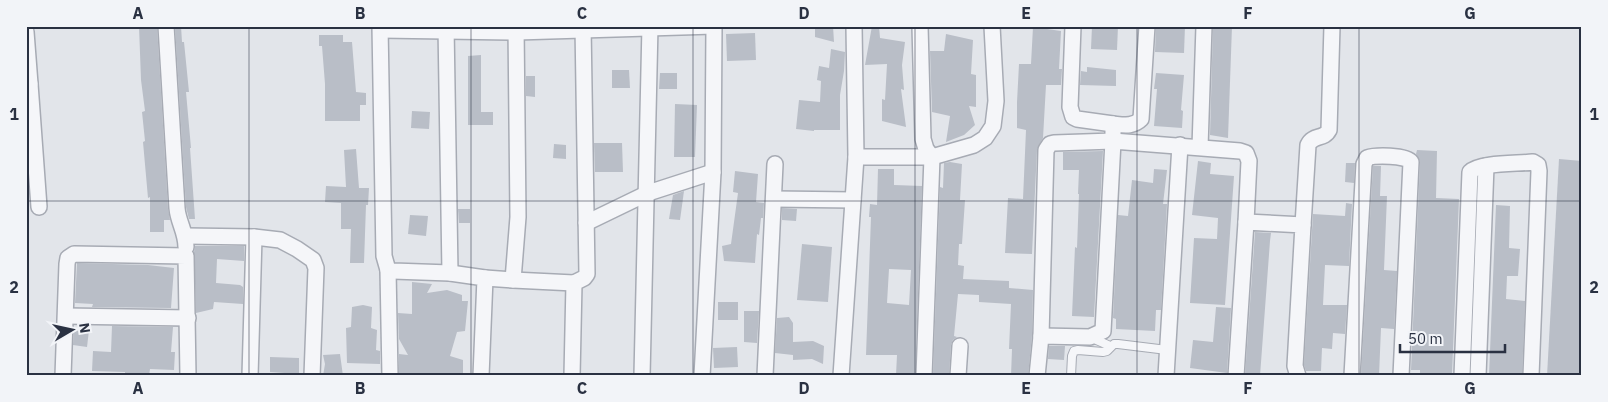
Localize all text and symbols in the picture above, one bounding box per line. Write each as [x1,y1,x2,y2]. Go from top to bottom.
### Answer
text: A [133,3,144,23]
text: B [355,3,366,23]
text: C [577,3,587,23]
text: D [798,3,810,23]
text: E [1021,3,1031,23]
text: F [1243,3,1253,23]
text: G [1464,3,1476,23]
text: 1 [9,104,19,124]
text: 1 [1589,104,1599,124]
text: 2 [9,277,19,297]
text: 2 [1589,277,1599,297]
north arrow [48,304,98,354]
text: N [75,322,95,334]
scale bar [1400,322,1506,354]
text: 50 m [1408,329,1443,348]
text: A [133,378,144,398]
text: B [355,378,366,398]
text: C [577,378,587,398]
text: D [798,378,810,398]
text: E [1021,378,1031,398]
text: F [1243,378,1253,398]
text: G [1464,378,1476,398]

